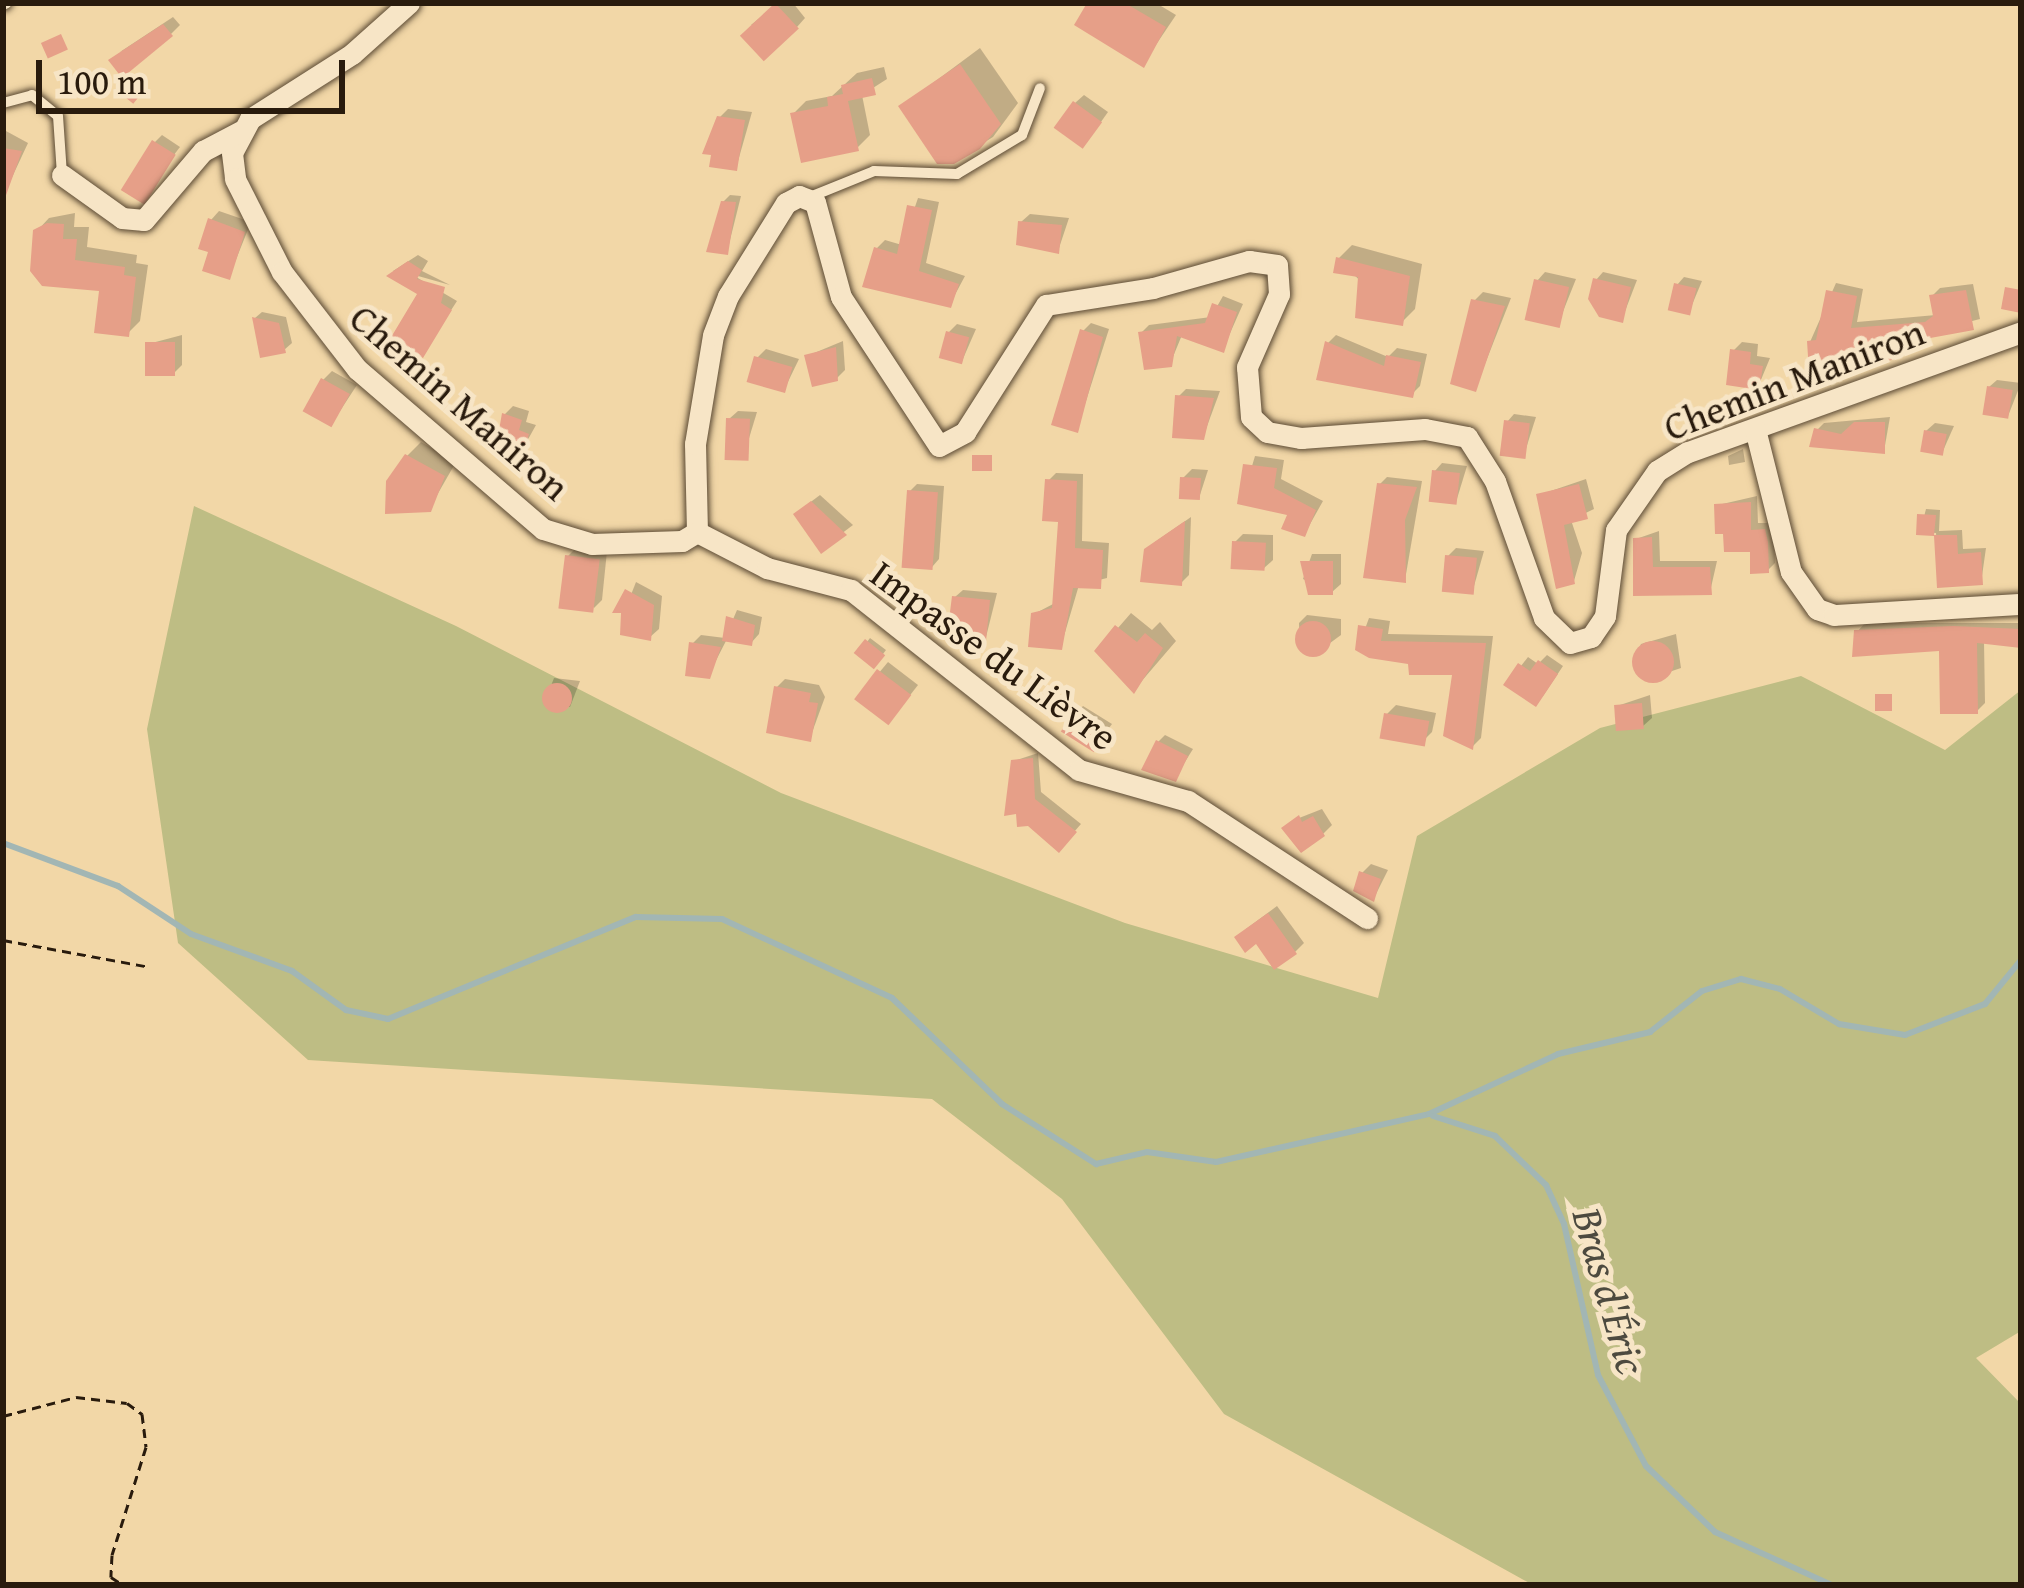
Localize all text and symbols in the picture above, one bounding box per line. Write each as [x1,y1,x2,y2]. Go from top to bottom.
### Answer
scale bar [42,36,351,110]
text: 100 m [57,54,146,107]
street label: Chemin Maniron [341,294,579,510]
street label: Chemin Maniron [1657,308,1931,450]
street label: Impasse du Lièvre [862,550,1126,760]
water label: Bras d'Éric [1562,1202,1658,1380]

